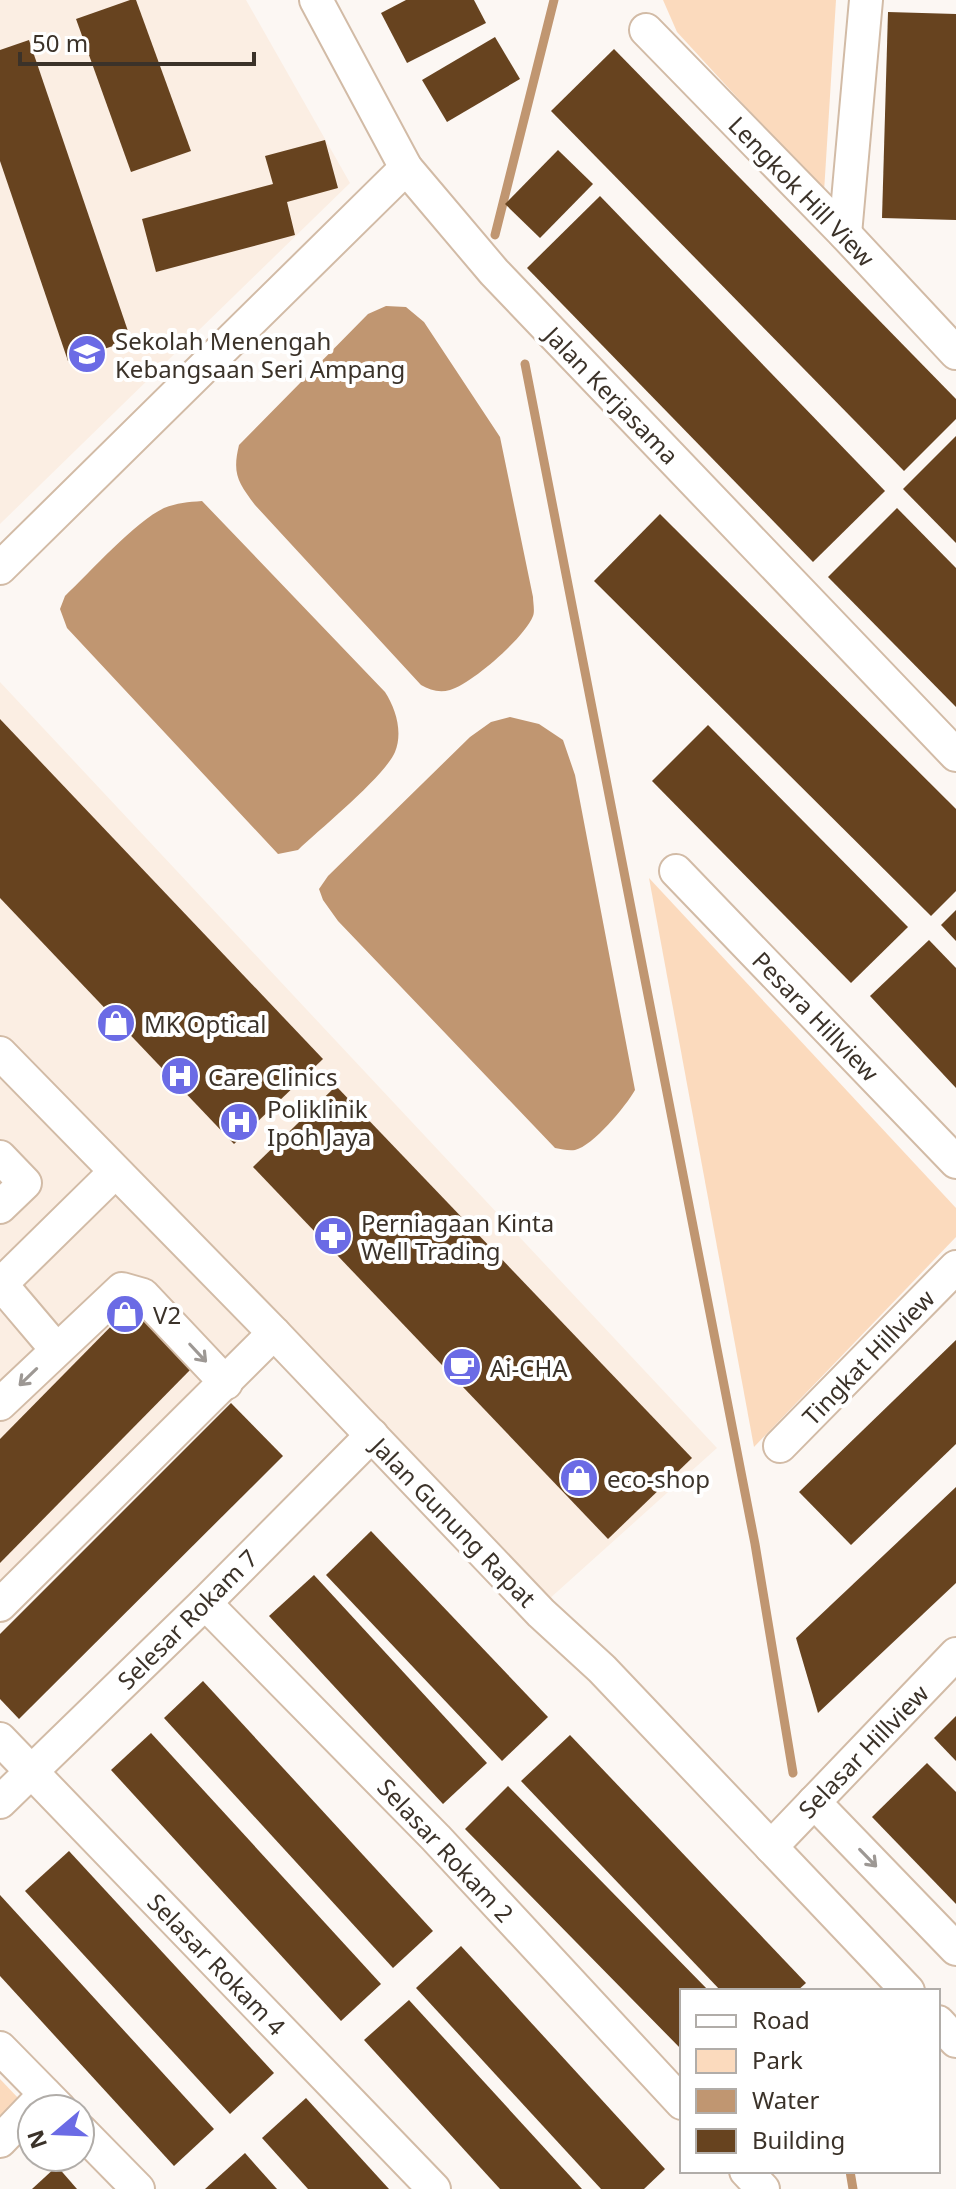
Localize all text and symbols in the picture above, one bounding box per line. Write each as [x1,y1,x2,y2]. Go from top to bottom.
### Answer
scale bar [20,16,254,66]
text: 50 m [32,26,88,59]
street label: Lengkok Hill View [722,109,882,273]
street label: Jalan Kerjasama [536,318,686,471]
place label: Sekolah Menengah Kebangsaan Seri Ampang [115,324,405,385]
school or university icon: Sekolah Menengah Kebangsaan Seri Ampang [66,333,108,375]
street label: Pesara Hillview [745,944,887,1088]
shop icon: MK Optical [95,1002,137,1044]
place label: MK Optical [144,1007,266,1040]
hospital icon: Care Clinics [159,1055,201,1097]
place label: Care Clinics [208,1060,337,1093]
place label: Poliklinik Ipoh Jaya [267,1092,371,1153]
hospital icon: Poliklinik Ipoh Jaya [218,1101,260,1143]
place label: Perniagaan Kinta Well Trading [361,1206,554,1267]
pharmacy icon: Perniagaan Kinta Well Trading [312,1215,354,1257]
street label: Tingkat Hillview [795,1282,941,1432]
shop icon: V2 [104,1293,146,1335]
place label: V2 [153,1298,181,1331]
one-way arrow [188,1343,207,1363]
cafe icon: Ai-CHA [441,1346,483,1388]
place label: Ai-CHA [490,1351,568,1384]
one-way arrow [18,1367,38,1386]
street label: Jalan Gunung Rapat [363,1429,544,1614]
shop icon: eco-shop [558,1457,600,1499]
place label: eco-shop [607,1462,710,1495]
street label: Selesar Rokam 7 [110,1542,264,1696]
street label: Selasar Hillview [791,1677,935,1825]
street label: Selasar Rokam 2 [371,1771,521,1929]
one-way arrow [859,1848,878,1868]
street label: Selasar Rokam 4 [141,1886,294,2042]
legend [680,1989,940,2173]
text: Road [752,2003,810,2036]
text: Park [752,2043,803,2076]
text: Water [752,2083,820,2116]
north arrow [16,2093,96,2173]
text: Building [752,2123,845,2156]
text: N [19,2126,53,2153]

